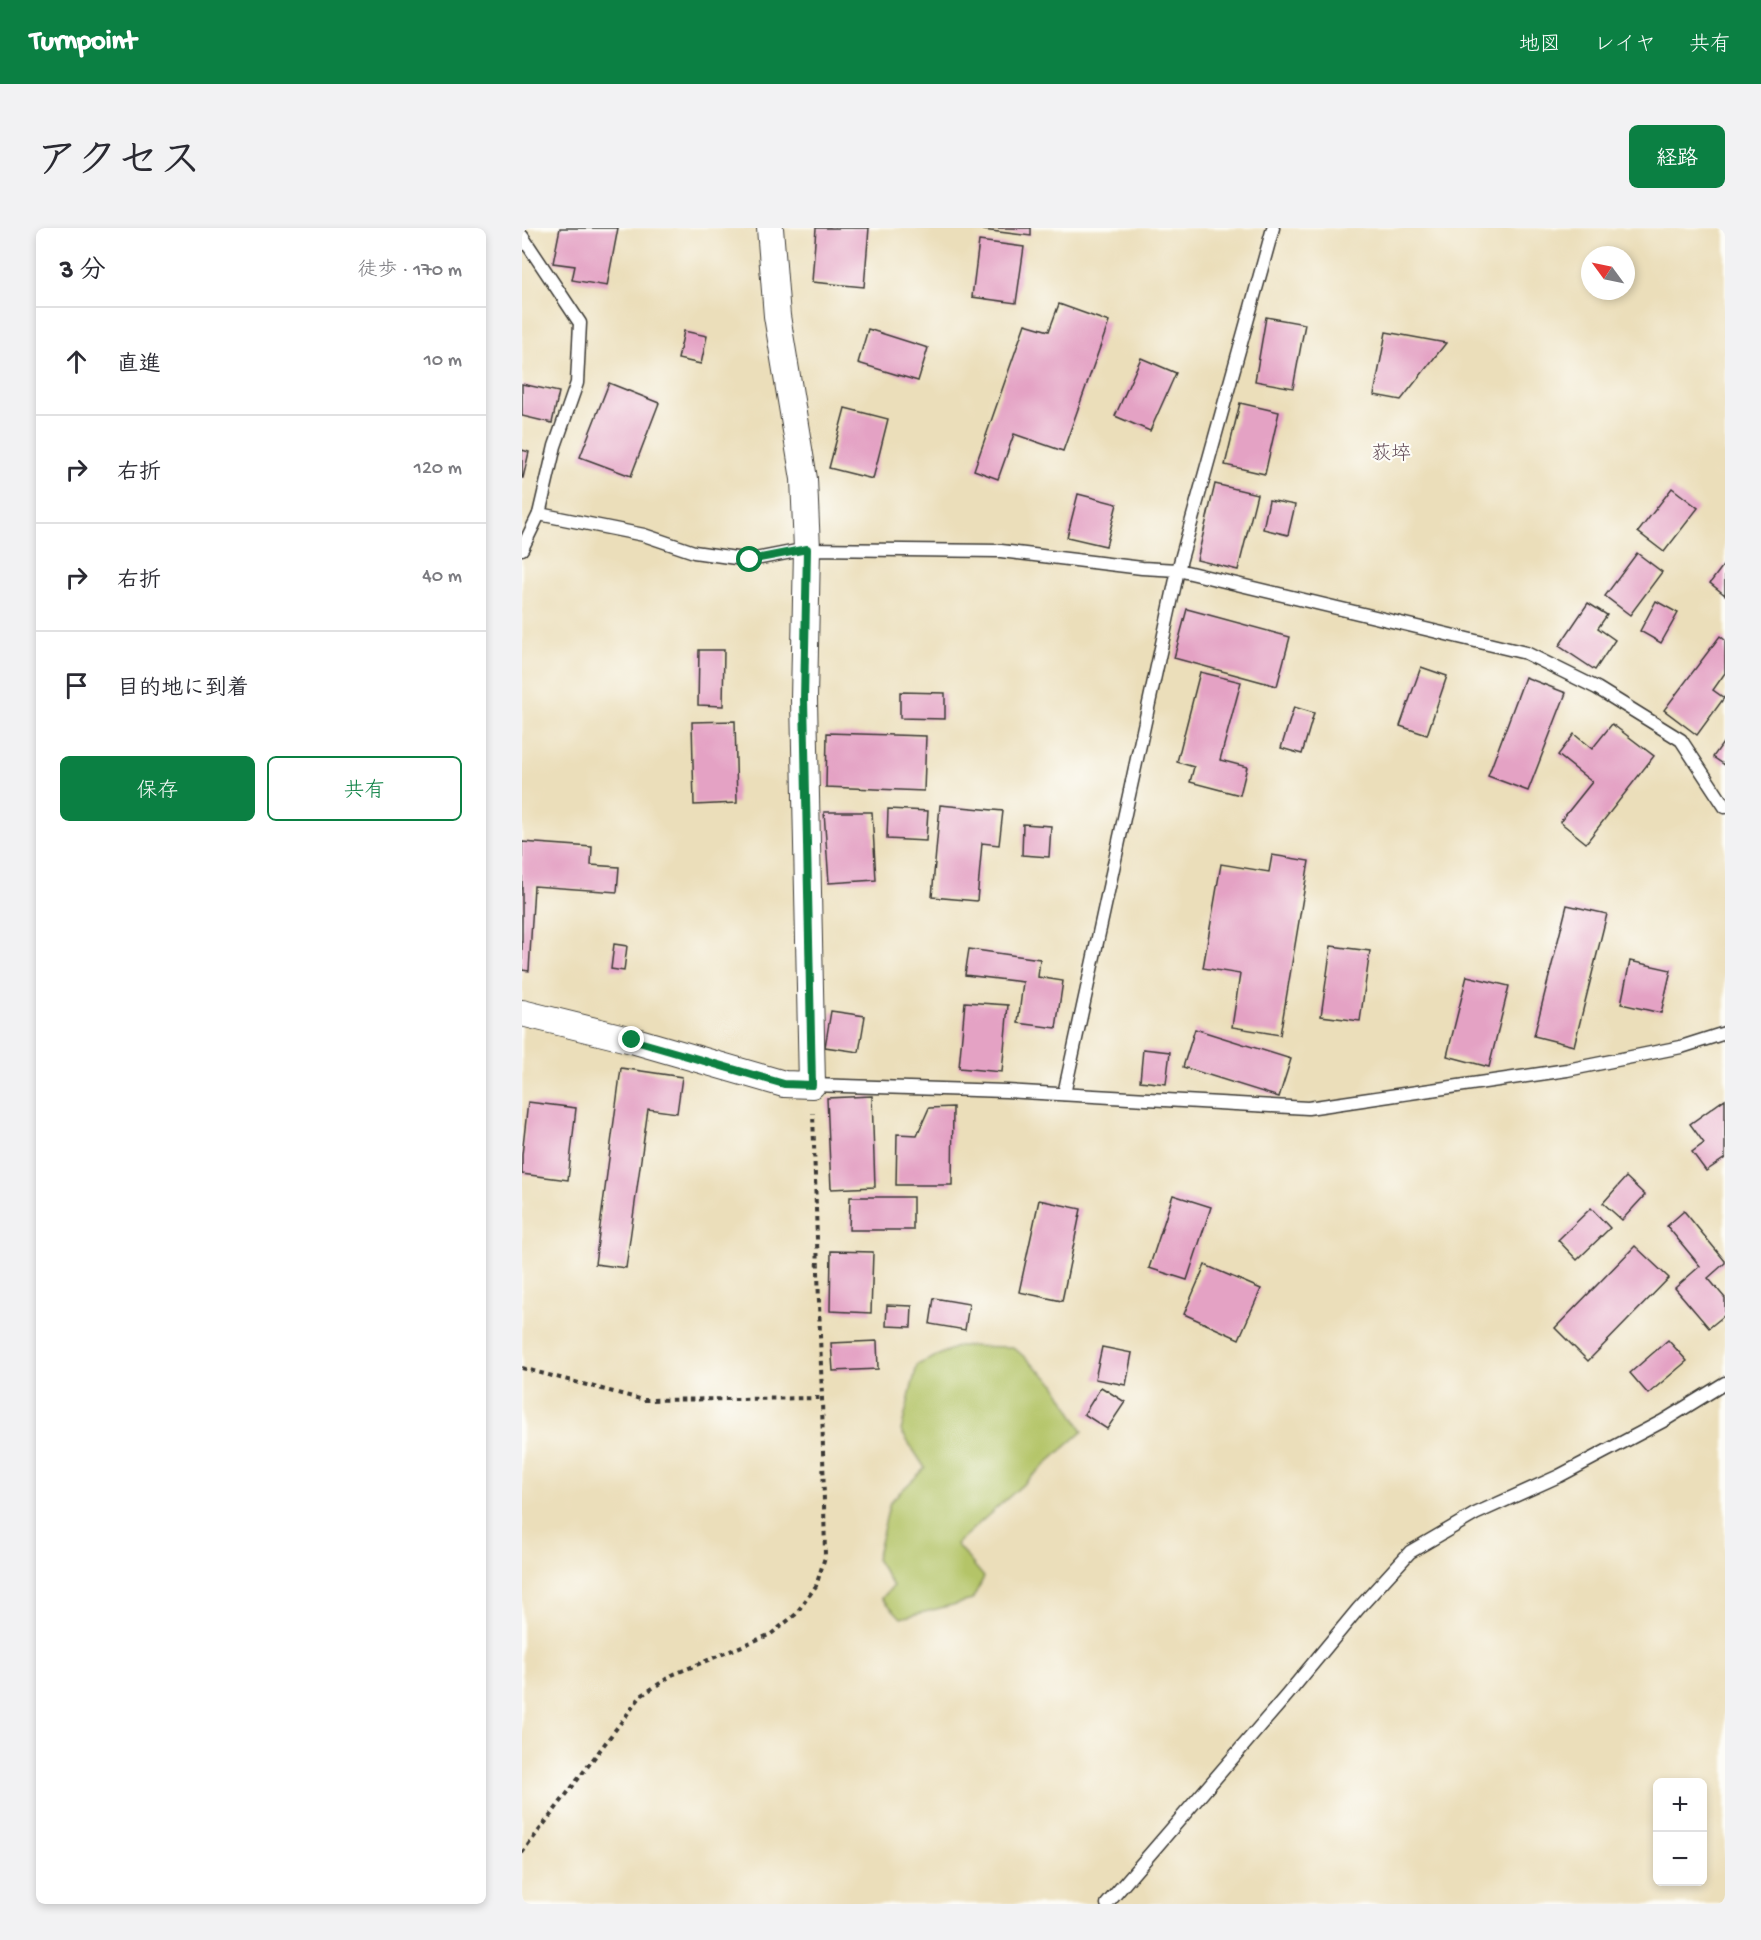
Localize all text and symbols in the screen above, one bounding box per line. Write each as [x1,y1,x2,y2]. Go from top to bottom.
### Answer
text: Turnpoint [30,26,136,59]
text: 地図 [1519,34,1561,59]
text: レイヤ [1594,34,1656,59]
text: 共有 [1689,34,1731,59]
button: 経路 [1629,125,1725,188]
text: アクセス [36,140,201,189]
north arrow [1581,246,1635,300]
text: 3 分 [60,257,106,288]
text: 徒歩 · 170 m [357,260,462,283]
icon: ahead [60,345,93,378]
text: 10 m [424,350,462,373]
text: 直進 [117,353,161,379]
district label: 荻埣 [1371,442,1411,467]
icon: right [60,453,93,486]
text: 120 m [414,458,462,481]
text: 右折 [117,461,161,487]
route start [736,546,762,572]
icon: right [60,561,93,594]
text: 40 m [422,566,462,589]
text: 右折 [117,569,161,595]
icon: arrive [60,669,93,702]
text: 目的地に到着 [117,677,249,703]
button: 保存 [60,756,255,821]
button: 共有 [267,756,462,821]
route end [618,1026,644,1052]
map controls [1653,1778,1707,1886]
button: + [1653,1778,1707,1832]
button: − [1653,1832,1707,1886]

